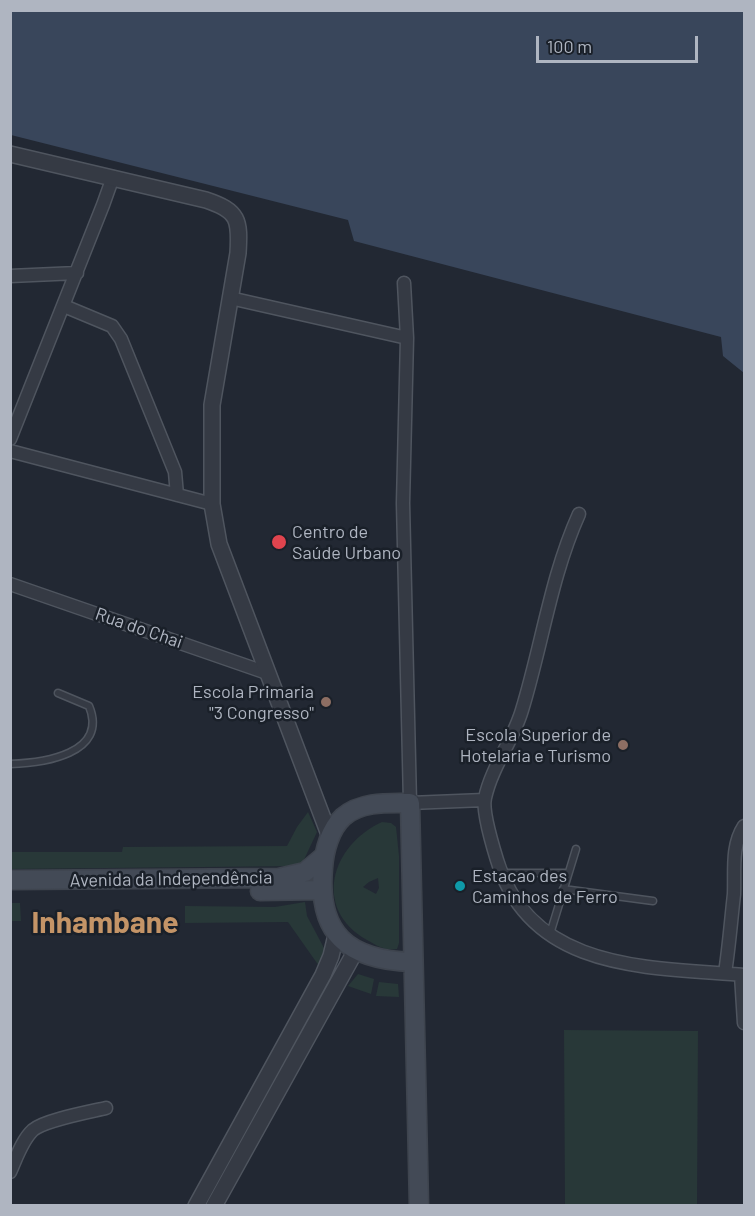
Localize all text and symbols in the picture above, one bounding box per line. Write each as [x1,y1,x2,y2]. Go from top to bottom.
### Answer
scale bar [539,24,701,62]
text: 100 m [547,35,592,57]
place label: Centro de Saúde Urbano [292,521,401,564]
marker: Centro de Saúde Urbano [270,533,288,551]
street label: Rua do Chai [92,603,186,653]
place label: Escola Primaria "3 Congresso" [192,681,314,724]
marker: Escola Primaria "3 Congresso" [319,695,333,709]
place label: Escola Superior de Hotelaria e Turismo [460,724,611,766]
marker: Escola Superior de Hotelaria e Turismo [616,738,630,752]
place label: Estacao des Caminhos de Ferro [472,865,618,908]
street label: Avenida da Independência [70,866,272,892]
marker: Estacao des Caminhos de Ferro [453,879,467,893]
district label: Inhambane [31,905,179,941]

